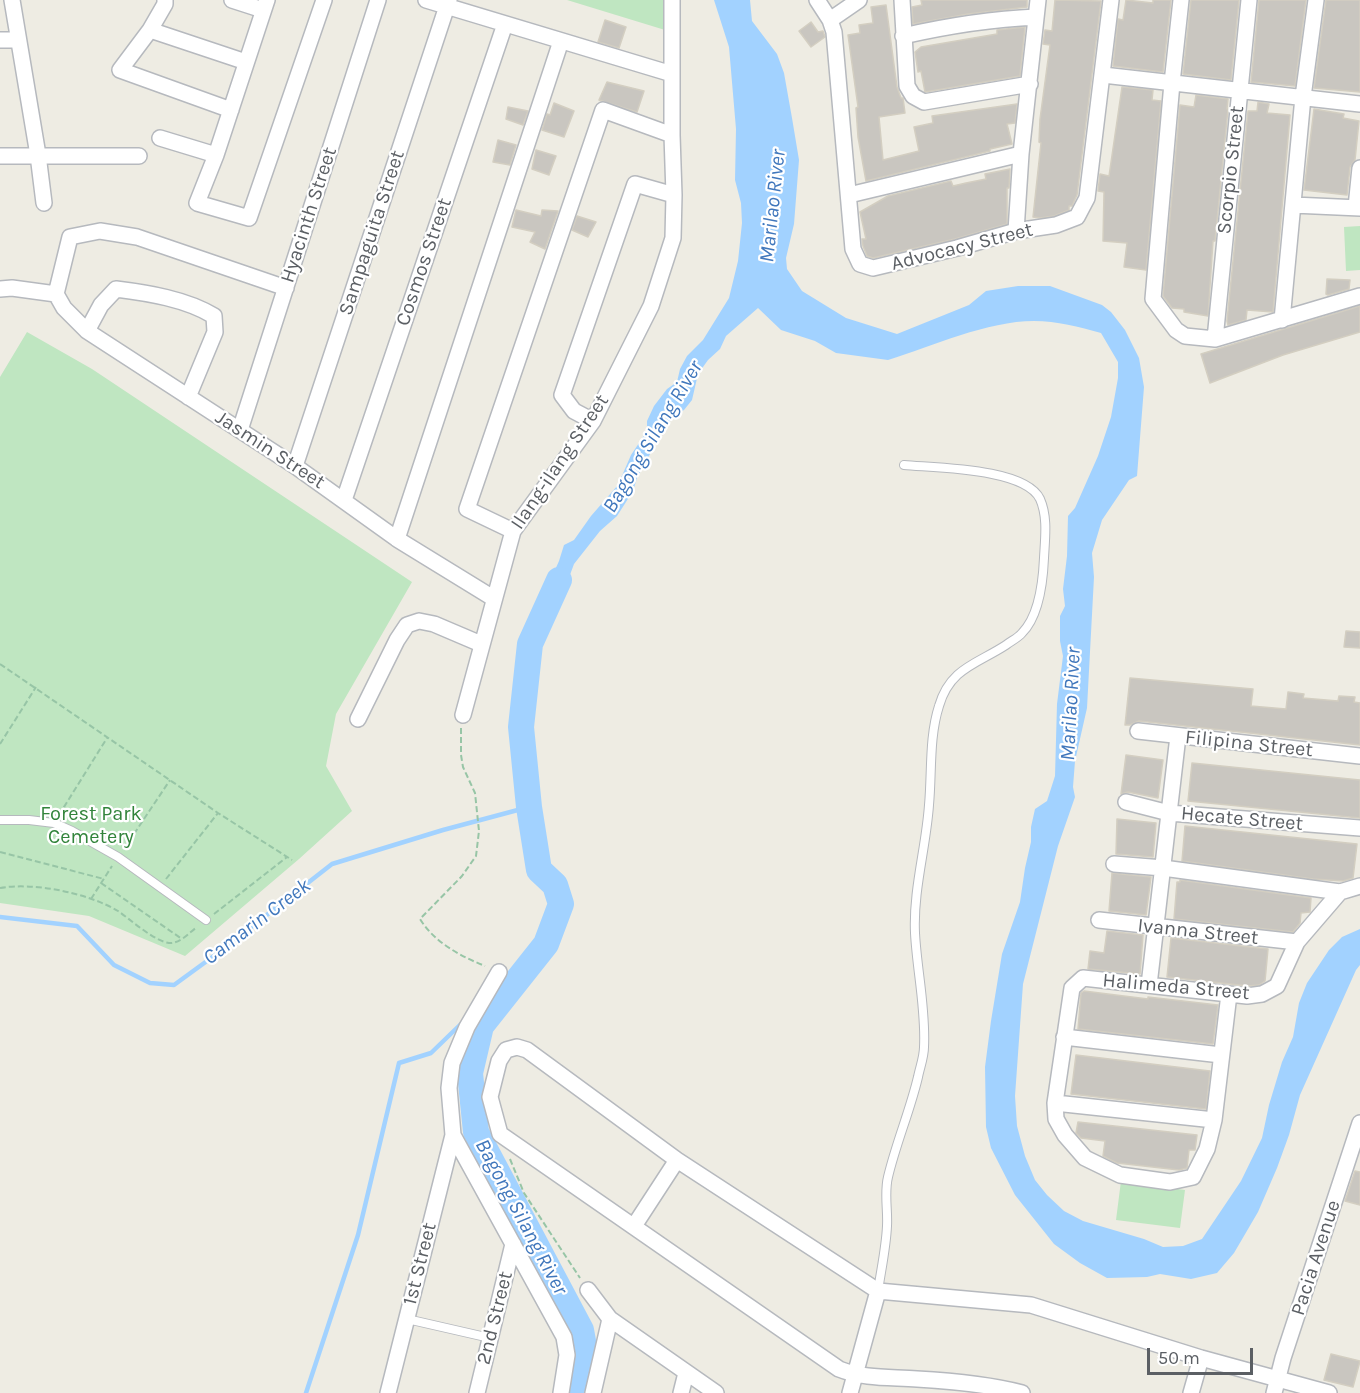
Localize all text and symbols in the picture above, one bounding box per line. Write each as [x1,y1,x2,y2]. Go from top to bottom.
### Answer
street label: Scorpio Street [1212,105,1250,235]
street label: Hyacinth Street [276,144,342,286]
street label: Sampaguita Street [334,147,410,319]
water label: Marilao River [755,148,791,264]
street label: Cosmos Street [391,195,457,329]
street label: Advocacy Street [889,218,1035,276]
water label: Bagong Silang River [598,356,708,518]
street label: Ilang-ilang Street [506,390,614,534]
street label: Jasmin Street [211,406,329,494]
water label: Marilao River [1055,647,1087,761]
street label: Filipina Street [1184,725,1314,763]
park label: Forest Park Cemetery [40,802,142,849]
street label: Hecate Street [1180,802,1304,836]
water label: Camarin Creek [198,873,316,971]
street label: Ivanna Street [1136,914,1260,950]
street label: Halimeda Street [1102,969,1250,1005]
water label: Bagong Silang River [469,1135,573,1299]
street label: Pacia Avenue [1286,1197,1346,1319]
street label: 1st Street [398,1220,442,1308]
street label: 2nd Street [472,1269,518,1367]
scale bar [1150,1336,1256,1374]
text: 50 m [1158,1347,1200,1369]

